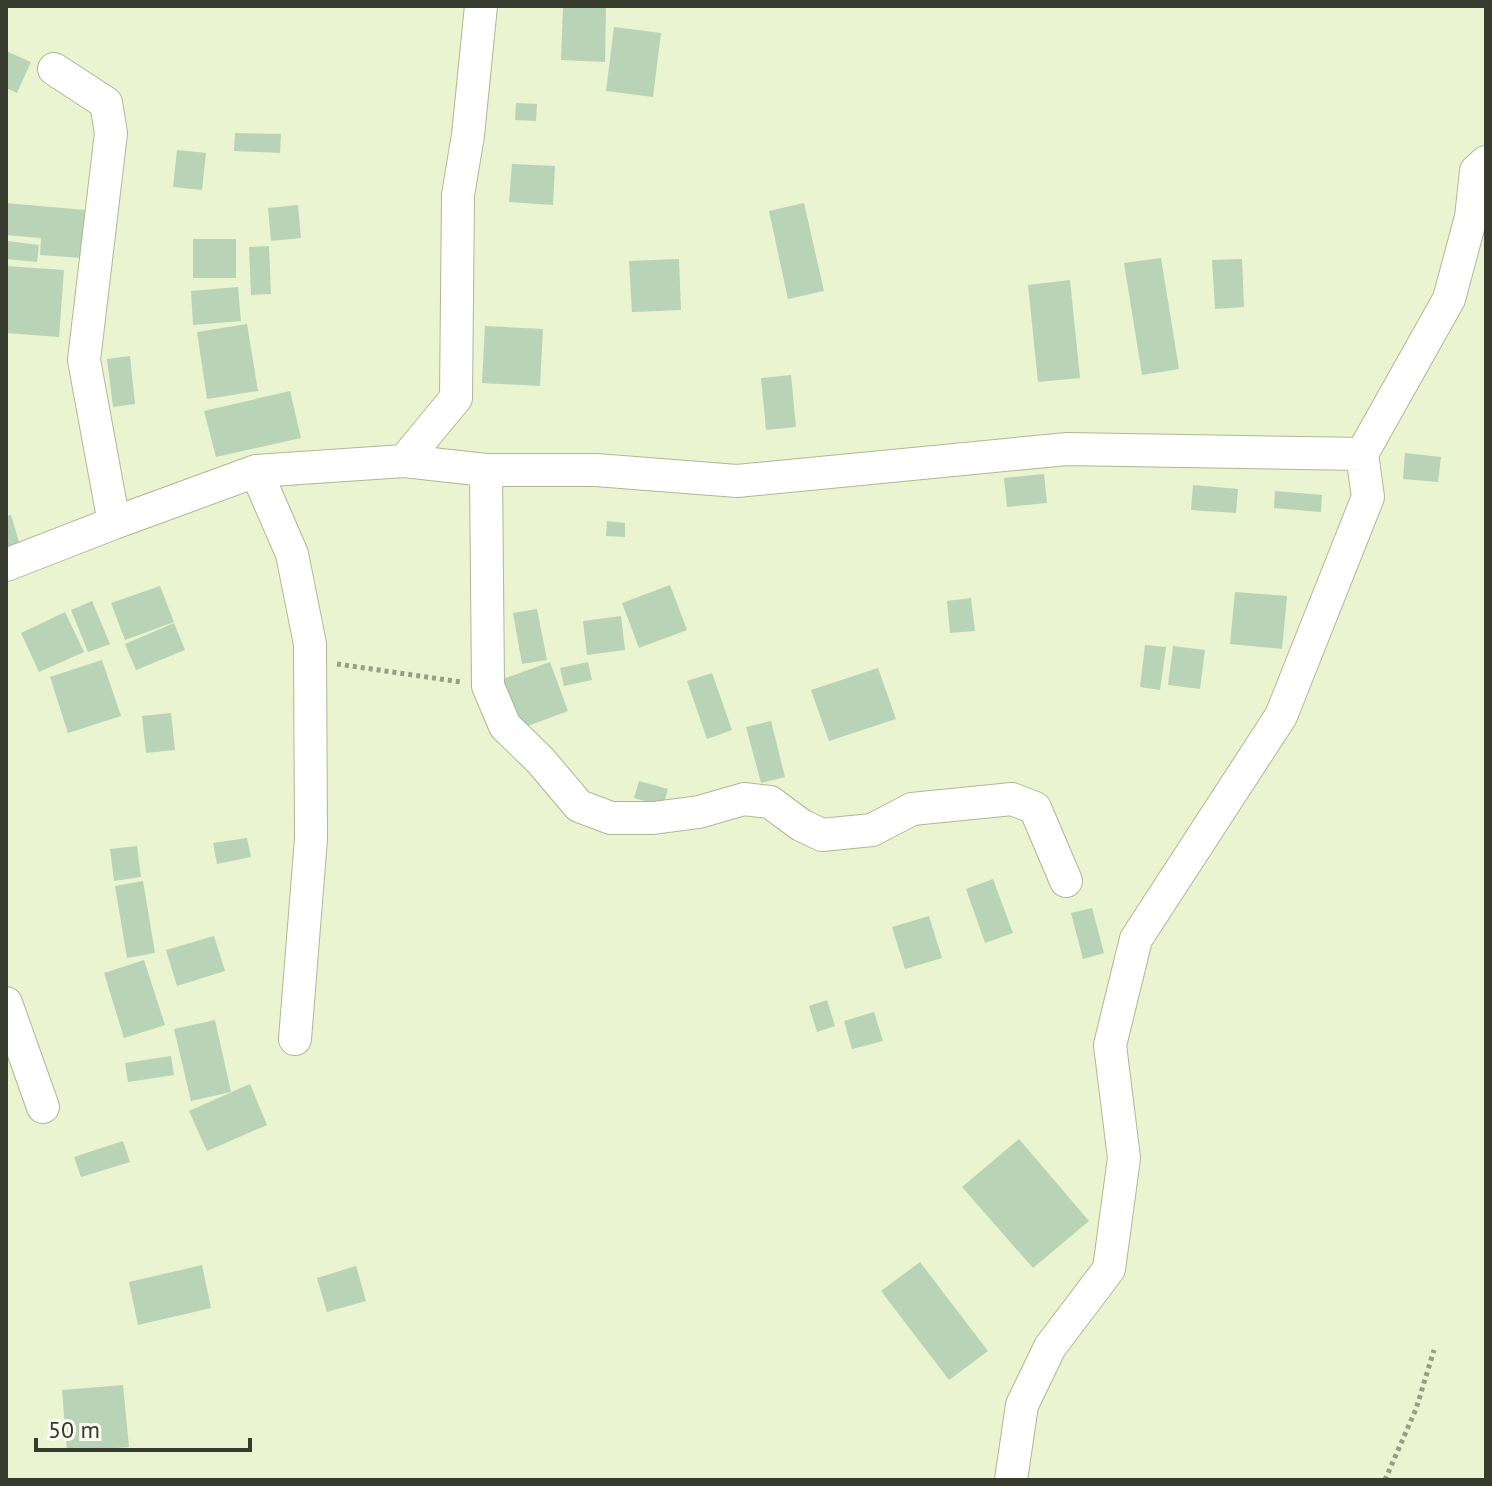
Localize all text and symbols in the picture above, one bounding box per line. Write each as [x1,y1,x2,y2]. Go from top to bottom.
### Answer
scale bar [36,1402,250,1452]
text: 50 m [48,1414,100,1445]

